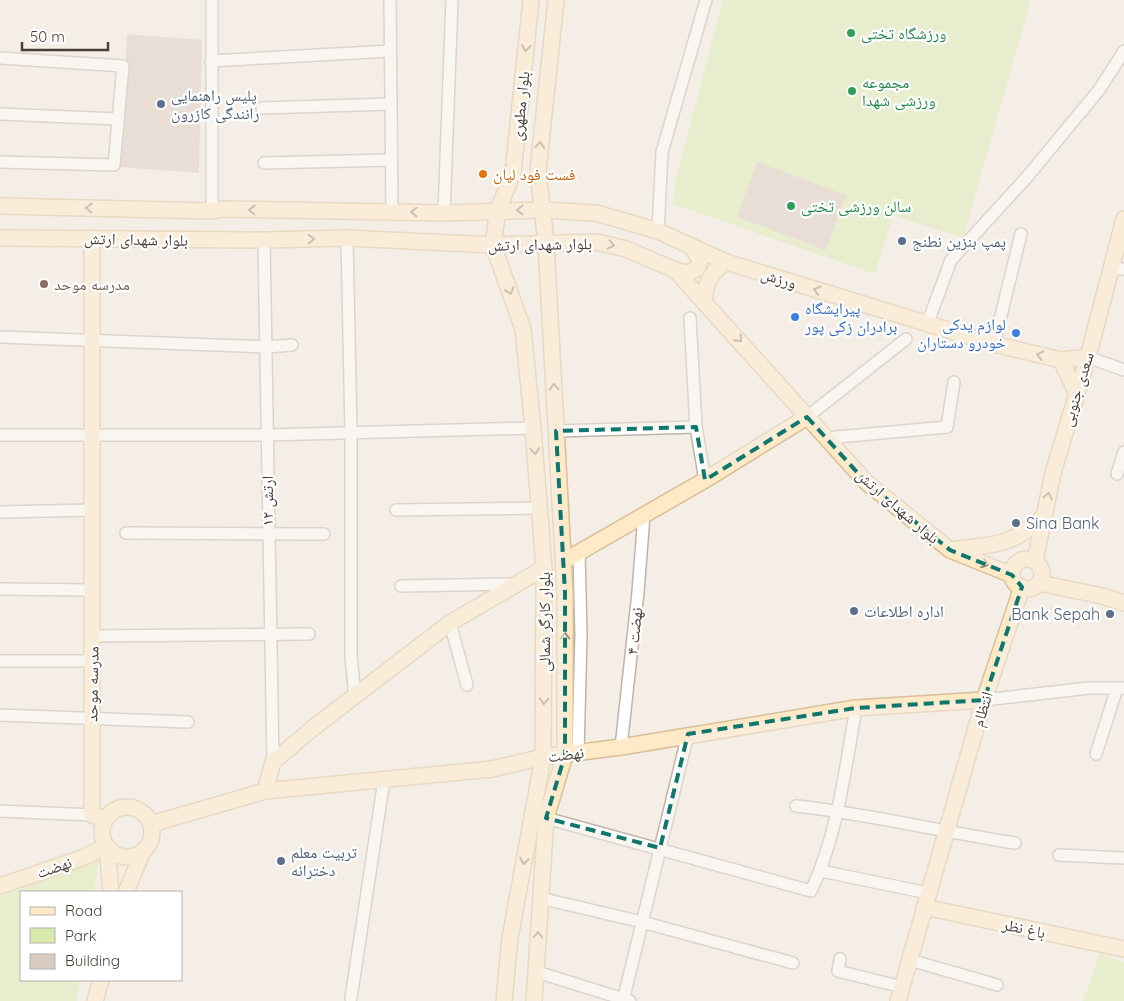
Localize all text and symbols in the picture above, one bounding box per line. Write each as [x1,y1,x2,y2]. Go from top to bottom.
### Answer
scale bar [22,20,109,52]
place label: ورزشگاه تختی [861,23,947,44]
text: 50 m [30,27,65,46]
marker: ورزشگاه تختی [845,27,857,39]
one-way arrow [521,45,532,53]
street label: بلوار مطهری [506,70,535,142]
place label: مجموعه ورزشی شهدا [862,72,936,111]
place label: پلیس راهنمایی رانندگی کازرون [171,85,260,124]
marker: مجموعه ورزشی شهدا [846,85,858,97]
marker: پلیس راهنمایی رانندگی کازرون [155,98,167,110]
one-way arrow [534,140,545,148]
place label: فست فود لیان [493,164,576,185]
marker: فست فود لیان [477,168,489,180]
place label: سالن ورزشی تختی [801,196,911,217]
marker: سالن ورزشی تختی [785,200,797,212]
one-way arrow [85,203,93,213]
one-way arrow [247,204,255,215]
one-way arrow [516,205,524,215]
one-way arrow [410,206,418,217]
street label: بلوار شهدای ارتش [84,228,188,251]
place label: پمپ بنزین نطنج [912,231,1006,252]
street label: بلوار شهدای ارتش [488,233,592,256]
one-way arrow [308,234,315,244]
marker: پمپ بنزین نطنج [896,235,908,247]
one-way arrow [607,239,616,250]
street label: ورزش [759,263,799,294]
place label: مدرسه موحد [54,274,130,294]
marker: مدرسه موحد [38,278,50,290]
one-way arrow [813,286,821,296]
one-way arrow [504,287,514,295]
place label: پیرایشگاه برادران زکی پور [804,298,897,337]
marker: پیرایشگاه برادران زکی پور [789,311,801,323]
place label: لوازم یدکی خودرو دستاران [917,314,1006,353]
marker: لوازم یدکی خودرو دستاران [1010,327,1022,339]
one-way arrow [733,334,742,343]
street label: سعدی جنوبی [1056,349,1099,429]
one-way arrow [1035,350,1044,361]
one-way arrow [548,382,559,390]
one-way arrow [530,447,541,455]
street label: بلوار شهدای ارتش [851,464,944,548]
street label: ارتش ۱۲ [257,476,278,526]
one-way arrow [1042,491,1053,500]
place label: Sina Bank [1026,513,1100,533]
marker: Sina Bank [1010,517,1022,529]
one-way arrow [980,558,989,568]
street label: بلوار کارگر شمالی [534,572,555,672]
place label: اداره اطلاعات [864,601,944,621]
place label: Bank Sepah [1011,604,1100,624]
marker: اداره اطلاعات [848,605,860,617]
street label: نهضت ۴ [622,606,646,656]
marker: Bank Sepah [1104,608,1116,620]
one-way arrow [560,632,570,640]
street label: مدرسه موحد [81,646,103,722]
street label: انتظام [967,689,998,729]
one-way arrow [538,697,549,705]
street label: نهضت [547,742,585,766]
place label: تربیت معلم دخترانه [291,842,357,880]
street label: نهضت [34,852,74,882]
marker: تربیت معلم دخترانه [275,855,287,867]
one-way arrow [519,857,530,866]
legend [20,891,182,981]
text: Road [65,901,102,920]
street label: باغ نظر [999,913,1047,943]
text: Park [65,926,97,945]
one-way arrow [533,931,543,938]
text: Building [65,951,120,970]

